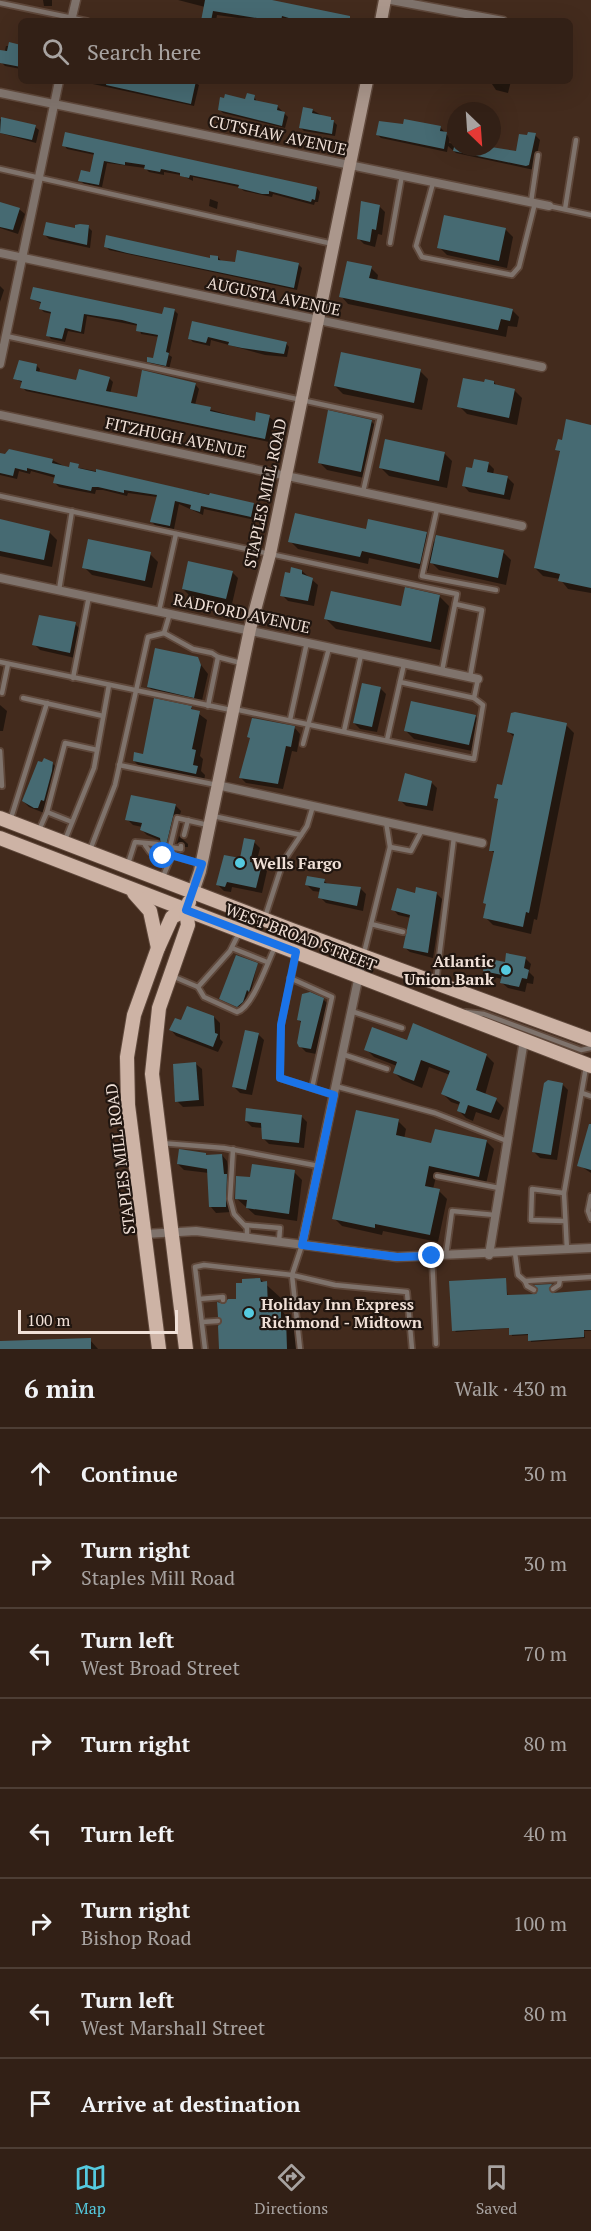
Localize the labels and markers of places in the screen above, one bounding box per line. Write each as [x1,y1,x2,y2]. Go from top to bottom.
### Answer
place label: Wells Fargo [252,852,342,874]
marker: Wells Fargo [233,856,247,870]
place label: Atlantic Union Bank [404,950,495,990]
marker: Atlantic Union Bank [499,963,513,977]
place label: Holiday Inn Express Richmond - Midtown [261,1293,423,1333]
marker: Holiday Inn Express Richmond - Midtown [242,1306,256,1320]

